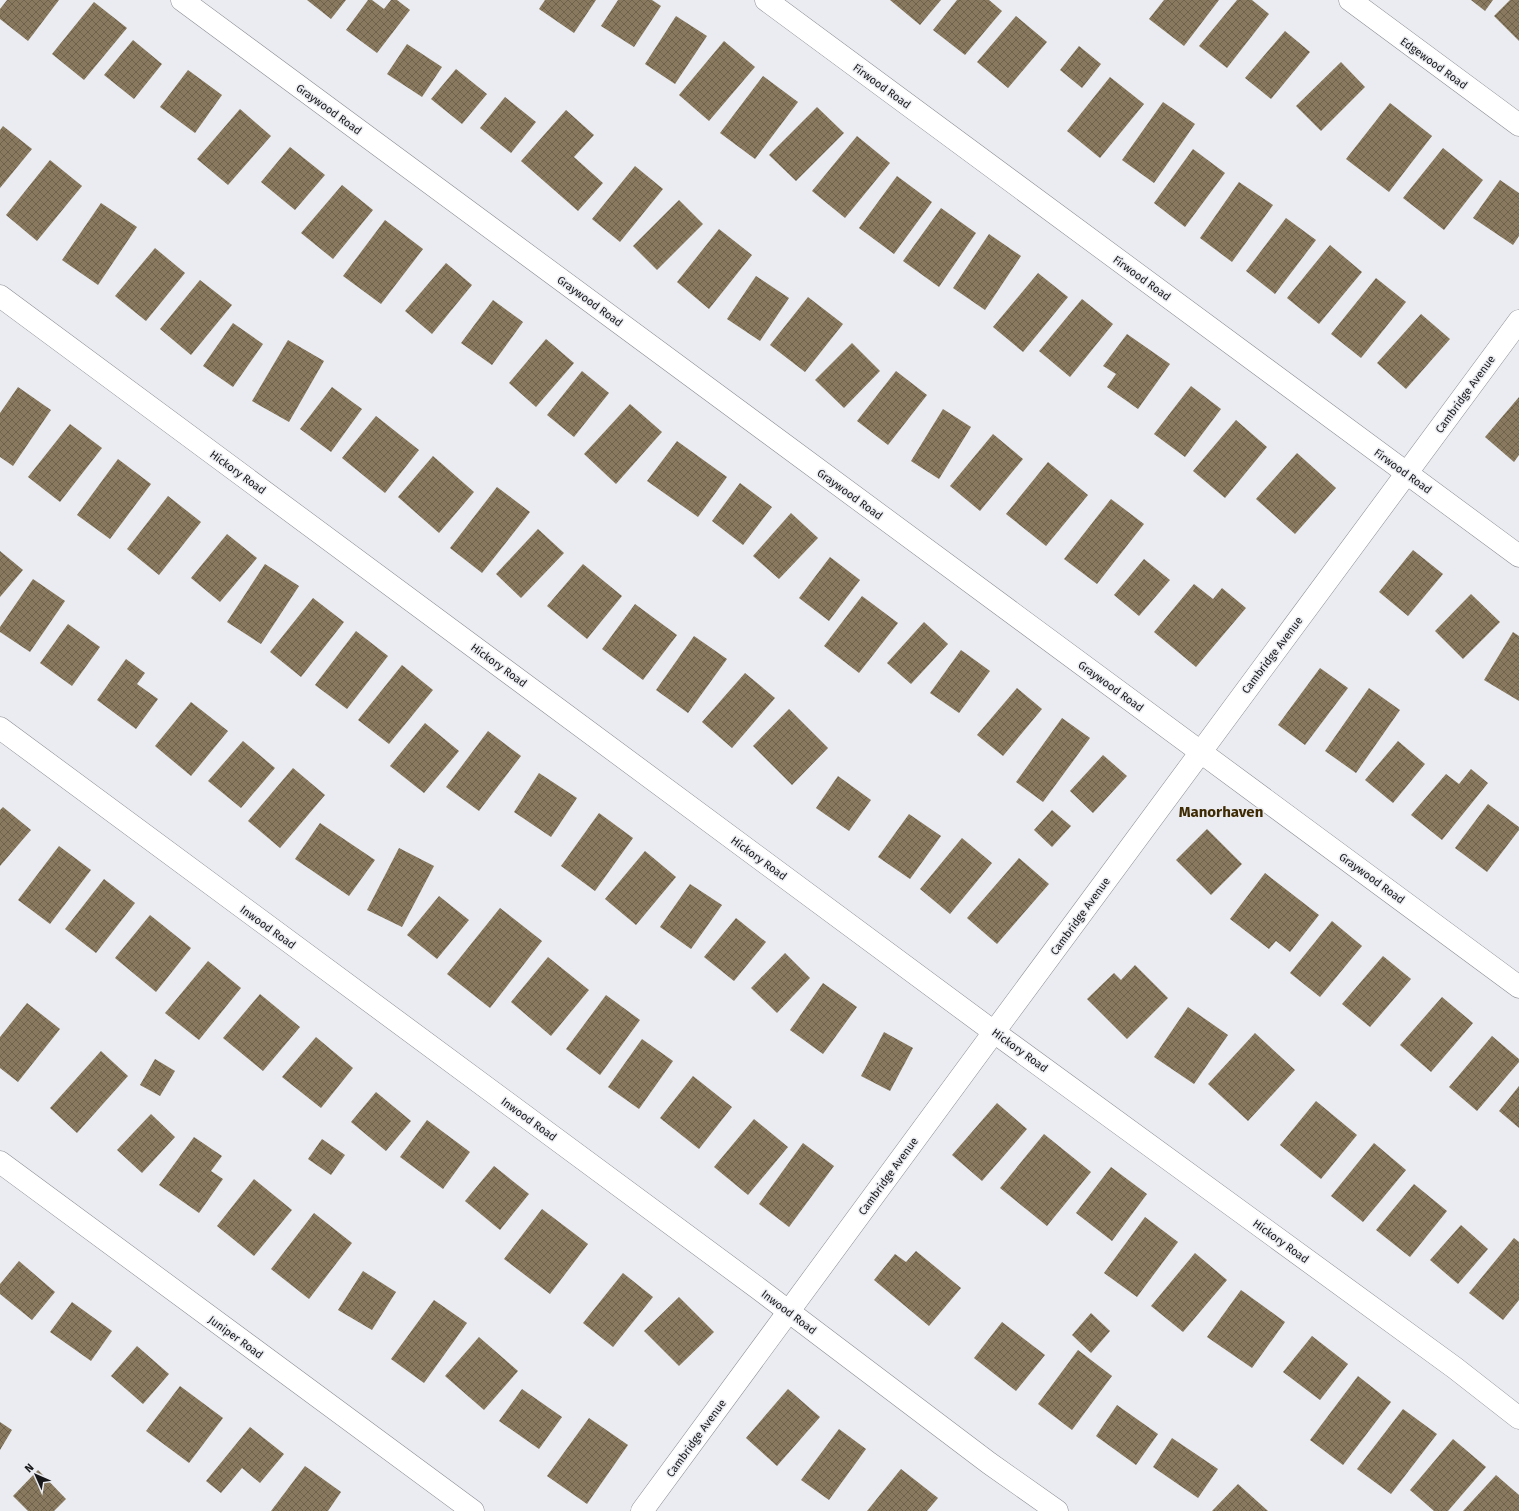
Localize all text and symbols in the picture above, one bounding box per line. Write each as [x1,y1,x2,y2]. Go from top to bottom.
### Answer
street label: Edgewood Road [1398,35,1470,92]
street label: Firwood Road [850,61,913,112]
street label: Graywood Road [293,81,364,137]
street label: Firwood Road [1110,253,1173,304]
street label: Graywood Road [554,273,625,329]
street label: Cambridge Avenue [1433,353,1498,436]
street label: Firwood Road [1371,446,1434,497]
street label: Hickory Road [207,448,268,497]
street label: Graywood Road [814,466,885,522]
street label: Cambridge Avenue [1239,614,1306,696]
street label: Hickory Road [468,641,529,690]
street label: Graywood Road [1075,658,1146,714]
district label: Manorhaven [1179,803,1263,821]
street label: Hickory Road [728,834,789,883]
street label: Graywood Road [1336,850,1407,906]
street label: Cambridge Avenue [1048,875,1113,958]
street label: Inwood Road [237,903,298,952]
street label: Hickory Road [989,1026,1050,1075]
street label: Inwood Road [498,1095,559,1144]
street label: Cambridge Avenue [856,1135,921,1218]
street label: Hickory Road [1250,1217,1311,1266]
street label: Inwood Road [759,1288,819,1337]
street label: Juniper Road [206,1313,266,1362]
street label: Cambridge Avenue [664,1397,729,1480]
north arrow [16,1455,56,1495]
text: N [22,1461,36,1475]

